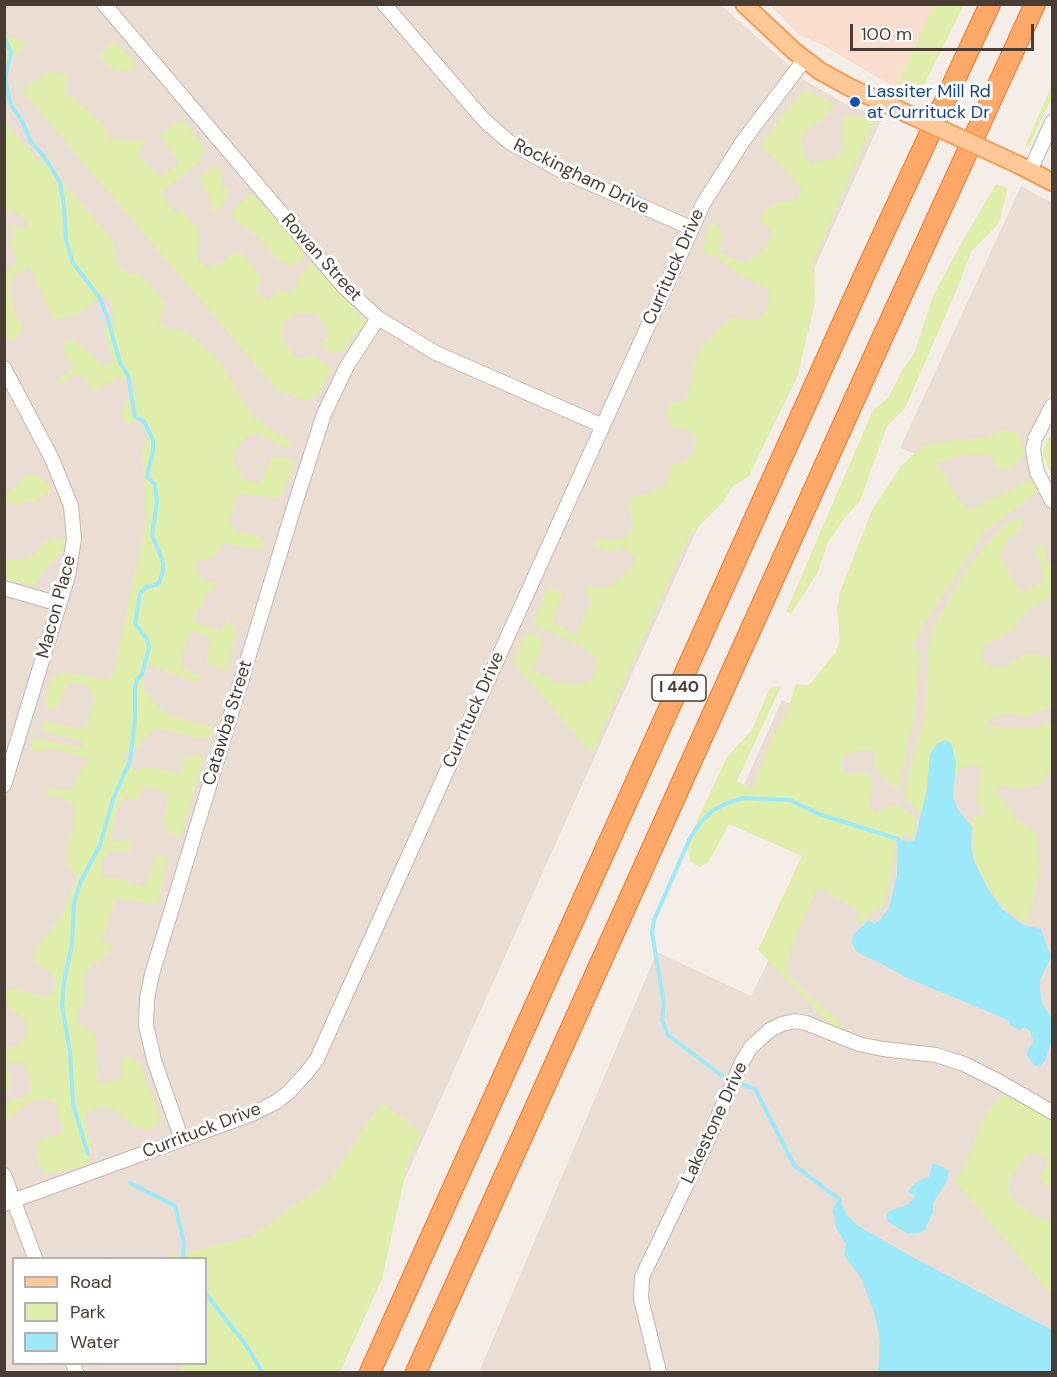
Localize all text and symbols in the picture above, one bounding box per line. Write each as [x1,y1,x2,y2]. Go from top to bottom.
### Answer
scale bar [853,12,1038,50]
text: 100 m [861,22,912,46]
place label: Lassiter Mill Rd at Currituck Dr [867,81,991,124]
marker: Lassiter Mill Rd at Currituck Dr [848,95,862,109]
street label: Rockingham Drive [510,135,652,219]
street label: Currituck Drive [639,206,709,328]
street label: Rowan Street [276,210,366,306]
street label: Macon Place [33,553,81,661]
street label: Currituck Drive [439,649,509,771]
street label: Catawba Street [199,658,257,788]
road number: I 440 [652,675,706,701]
street label: Lakestone Drive [677,1059,753,1187]
street label: Currituck Drive [140,1099,264,1163]
legend [12,1257,207,1365]
text: Road [70,1270,112,1294]
text: Park [70,1300,106,1324]
text: Water [70,1330,120,1354]

